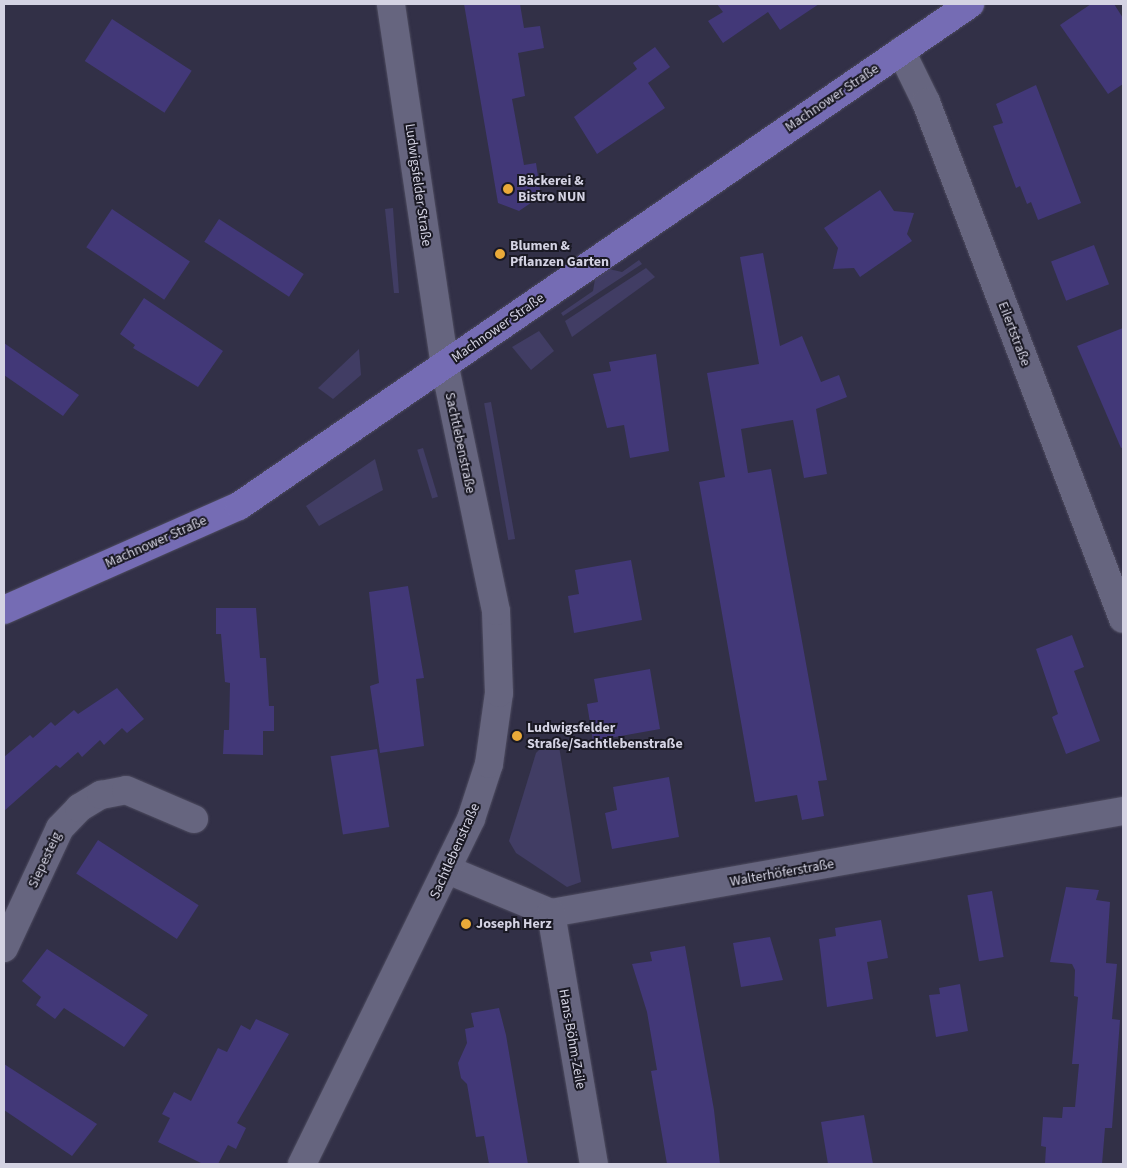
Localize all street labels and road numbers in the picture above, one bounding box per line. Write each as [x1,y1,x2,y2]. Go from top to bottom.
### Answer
street label: Machnower Straße [782,60,882,136]
street label: Ludwigsfelder Straße [401,123,435,247]
street label: Machnower Straße [448,290,548,366]
street label: Eilertstraße [994,299,1034,369]
street label: Sachtlebenstraße [441,391,479,495]
street label: Machnower Straße [103,512,209,572]
street label: Sachtlebenstraße [426,801,484,901]
street label: Siepesteig [25,829,65,891]
street label: Walterhöferstraße [729,856,835,890]
street label: Hans-Böhm-Zeile [555,988,589,1090]

